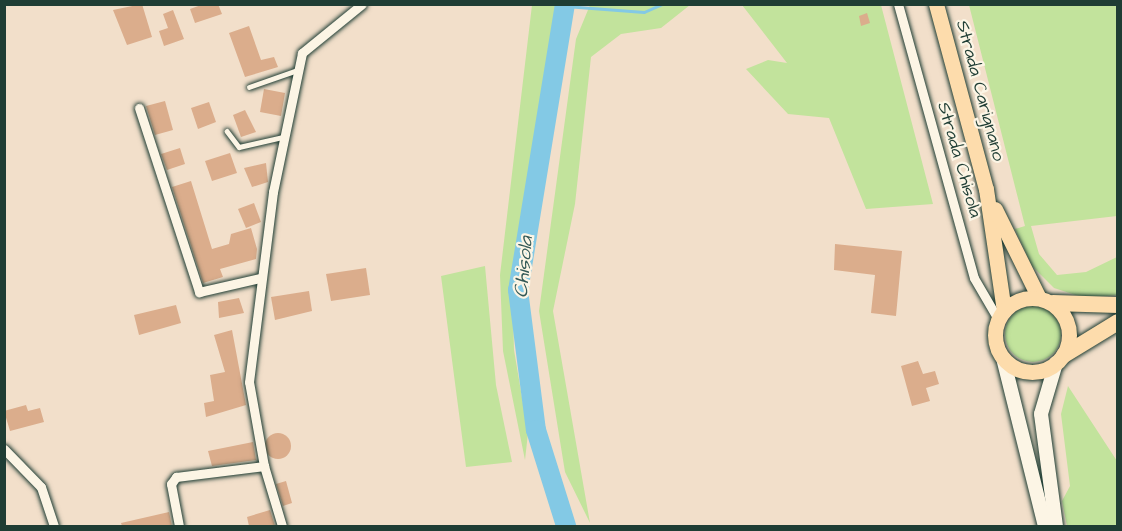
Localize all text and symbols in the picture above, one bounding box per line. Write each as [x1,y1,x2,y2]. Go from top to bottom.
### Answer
street label: Strada Carignano [951,18,1009,164]
street label: Strada Chisola [932,100,986,220]
water label: Chisola [509,235,539,299]

